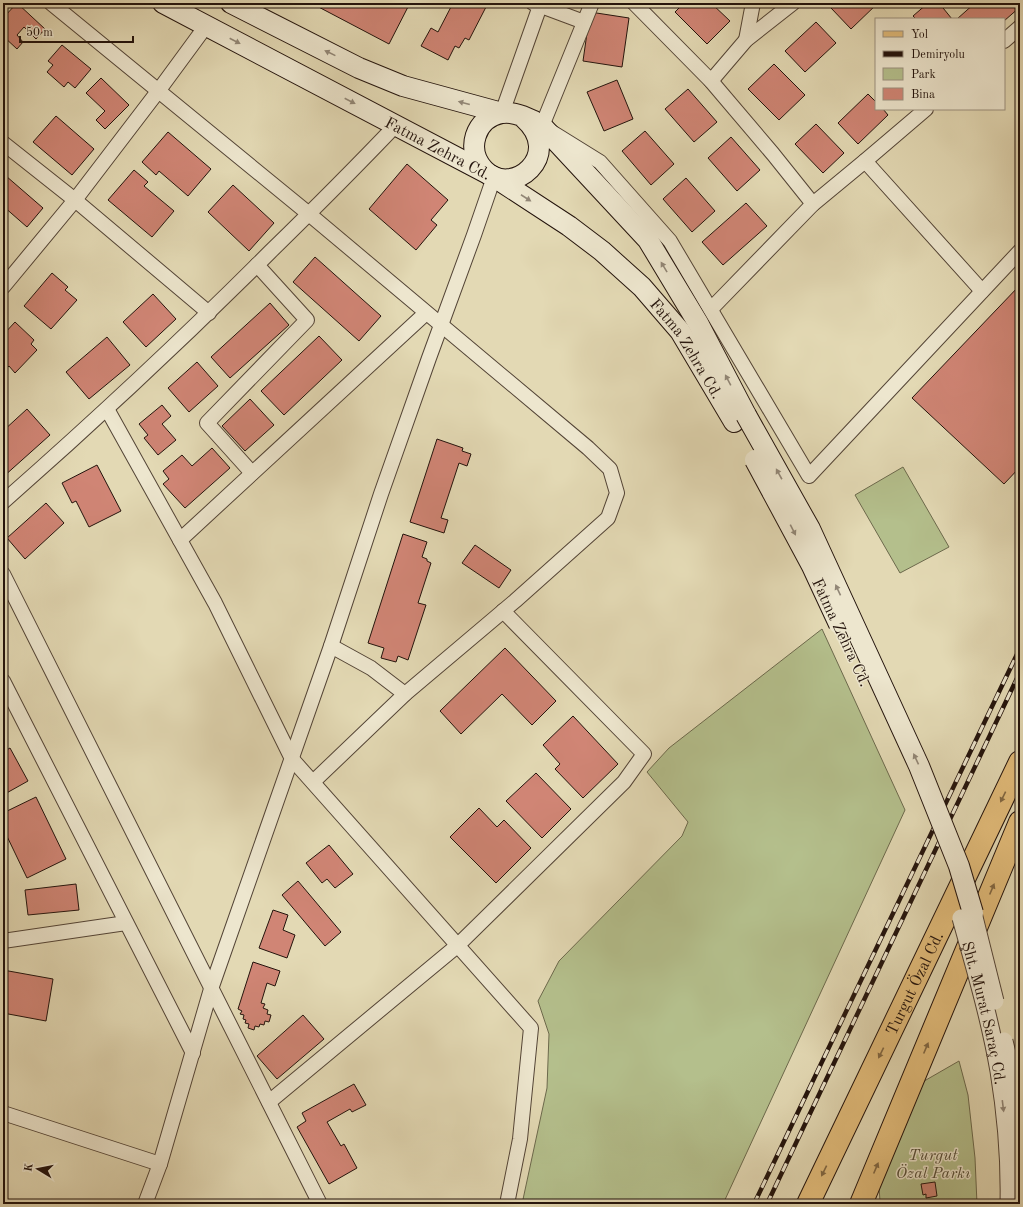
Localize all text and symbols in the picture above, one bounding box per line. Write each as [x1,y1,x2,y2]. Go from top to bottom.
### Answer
scale bar [20,18,133,44]
legend [875,18,1005,110]
text: 50 m [26,26,53,39]
text: Yol [911,29,928,41]
one-way arrow [229,38,241,44]
text: Demiryolu [911,49,966,61]
one-way arrow [324,50,335,56]
text: Park [911,69,936,81]
text: Bina [911,89,935,101]
one-way arrow [344,98,356,104]
one-way arrow [458,100,470,106]
street label: Fatma Zehra Cd. [382,115,493,184]
one-way arrow [521,194,532,202]
one-way arrow [661,261,668,273]
street label: Fatma Zehra Cd. [646,296,724,402]
one-way arrow [724,374,731,386]
one-way arrow [776,468,782,480]
one-way arrow [790,524,796,536]
street label: Fatma Zehra Cd. [808,576,872,689]
one-way arrow [835,584,841,595]
one-way arrow [913,753,919,764]
one-way arrow [1000,792,1006,803]
one-way arrow [989,884,995,895]
street label: Turgut Özal Cd. [884,930,947,1038]
street label: Şht. Murat Saraç Cd. [958,940,1007,1086]
one-way arrow [923,1042,929,1054]
one-way arrow [877,1048,884,1059]
one-way arrow [1000,1100,1006,1112]
park label: Turgut Özal Parkı [896,1148,970,1182]
north arrow [18,1149,58,1189]
text: K [23,1162,36,1173]
one-way arrow [873,1162,879,1174]
one-way arrow [821,1165,827,1176]

